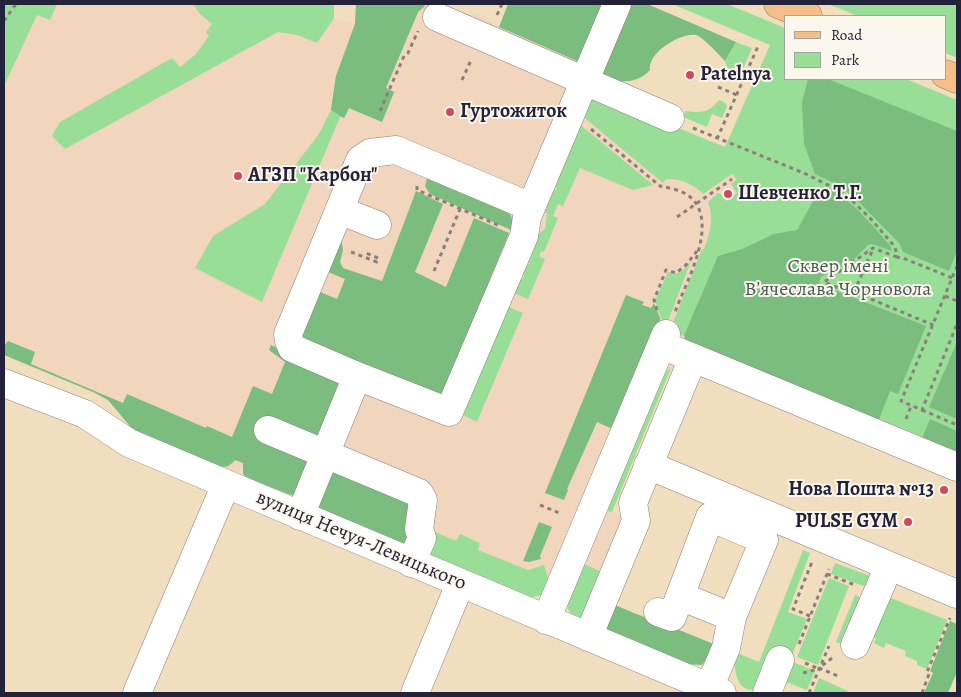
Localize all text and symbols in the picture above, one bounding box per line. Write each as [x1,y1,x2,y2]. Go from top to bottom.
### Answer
legend [784,15,946,80]
text: Road [831,25,862,45]
text: Park [831,50,859,70]
place label: Patelnya [700,63,771,87]
marker: Patelnya [684,69,696,81]
place label: Гуртожиток [460,100,567,124]
marker: Гуртожиток [444,106,456,118]
place label: АГЗП "Карбон" [248,164,377,188]
marker: АГЗП "Карбон" [232,170,244,182]
place label: Шевченко Т.Г. [738,182,862,206]
marker: Шевченко Т.Г. [722,188,734,200]
park label: Сквер імені Вʼячеслава Чорновола [744,255,932,302]
place label: Нова Пошта №13 [788,478,934,502]
marker: Нова Пошта №13 [938,484,950,496]
street label: вулиця Нечуя-Левицького [252,486,470,596]
place label: PULSE GYM [795,510,898,534]
marker: PULSE GYM [902,516,914,528]

